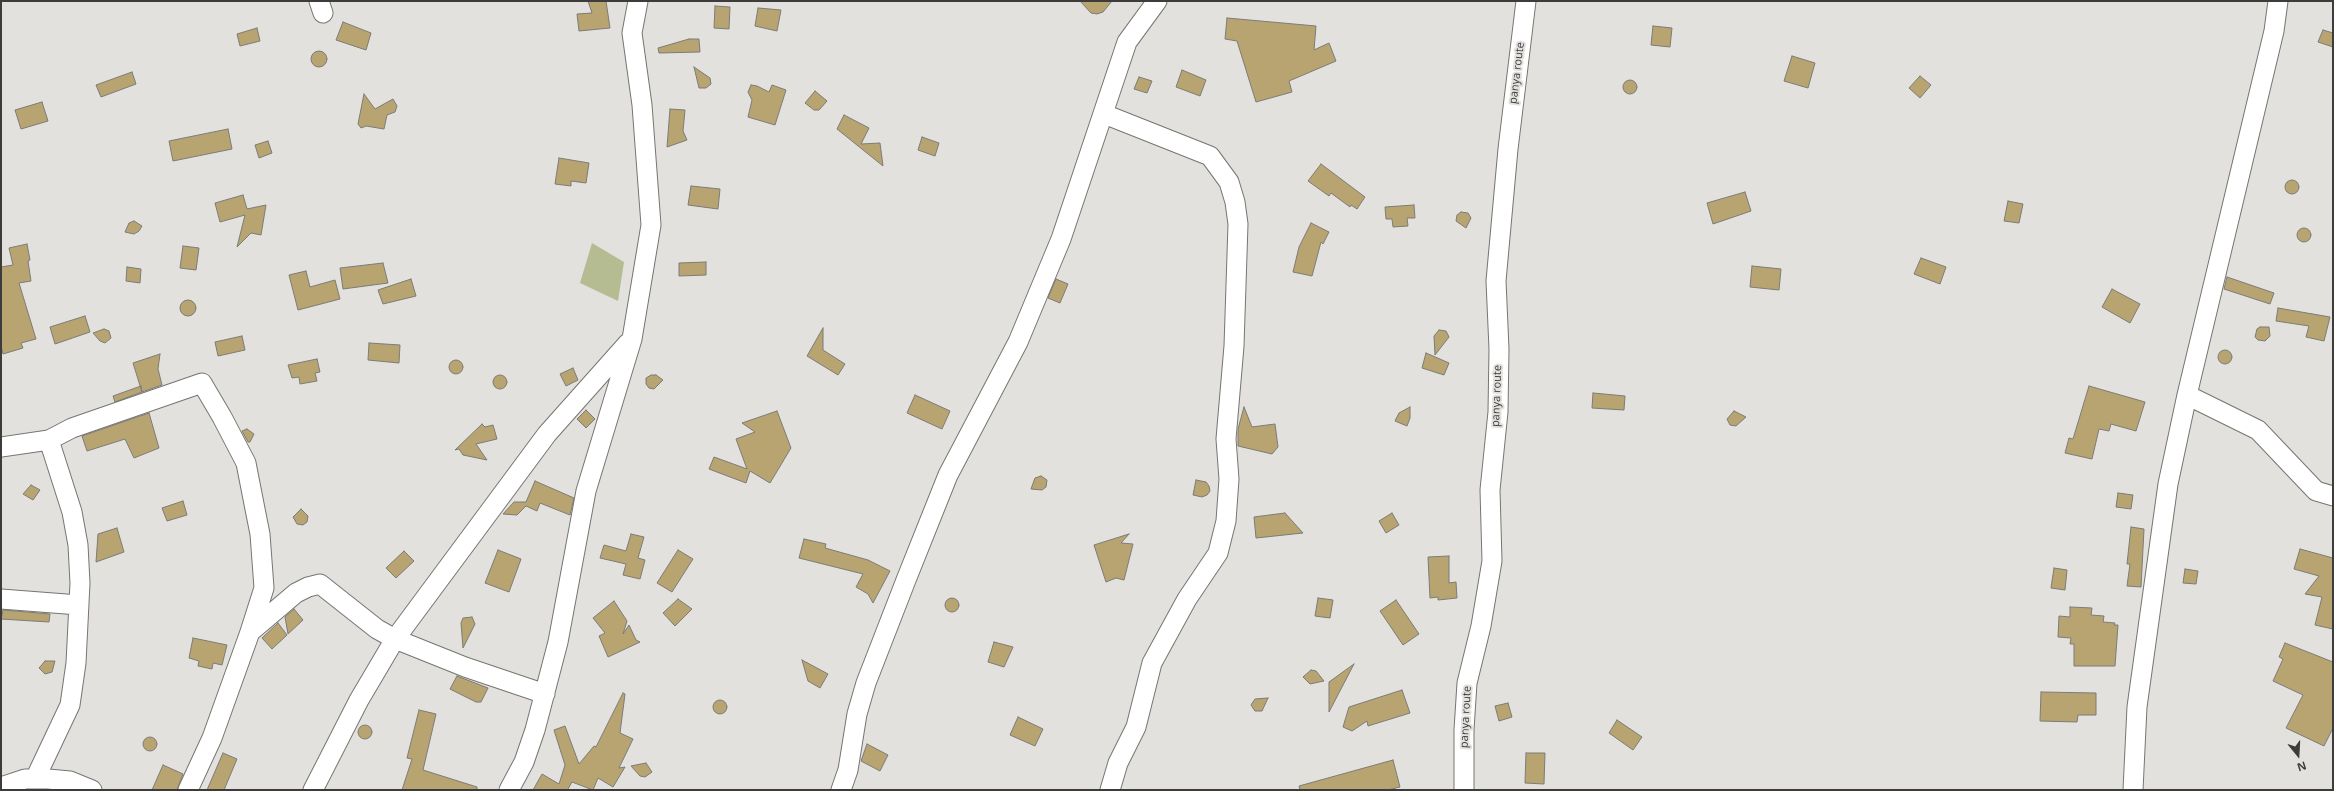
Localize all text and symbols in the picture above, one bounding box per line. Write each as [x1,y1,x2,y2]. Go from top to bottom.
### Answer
street label: panya route [1507,41,1527,105]
street label: panya route [1489,365,1505,427]
street label: panya route [1458,686,1474,748]
north arrow [2278,735,2318,775]
text: N [2295,758,2308,775]

